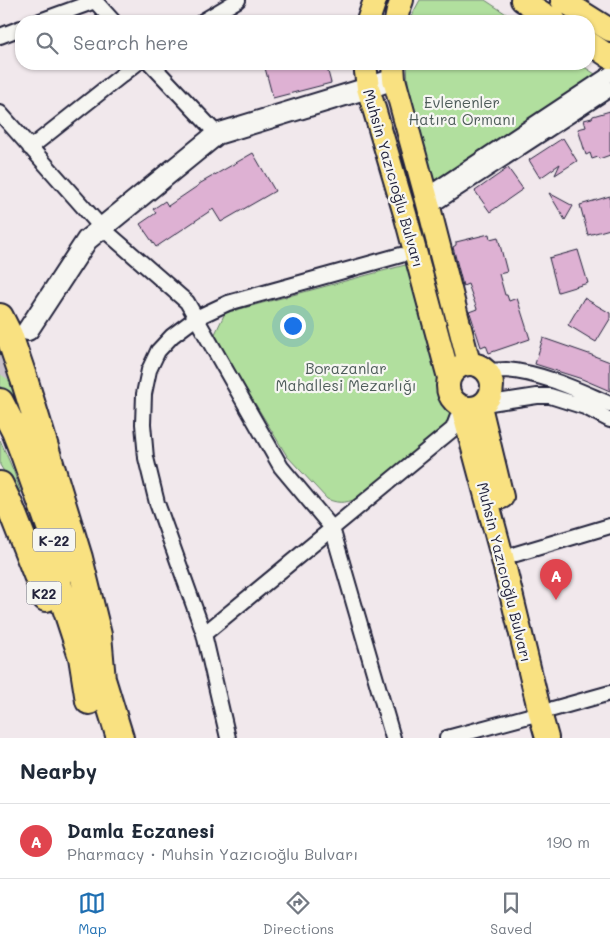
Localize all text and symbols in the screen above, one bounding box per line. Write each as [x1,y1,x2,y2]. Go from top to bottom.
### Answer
search box [15,15,595,70]
icon: search [33,29,61,57]
text: Search here [73,30,189,55]
street label: Muhsin Yazıcıoğlu Bulvarı [359,87,429,269]
park label: Evlenenler Hatıra Ormanı [409,92,515,129]
your location [280,313,306,339]
park label: Borazanlar Mahallesi Mezarlığı [276,358,416,395]
street label: Muhsin Yazıcıoğlu Bulvarı [473,480,537,664]
road number: K-22 [33,528,75,552]
pin: A [540,559,572,600]
road number: K22 [27,582,62,604]
text: Nearby [20,757,97,784]
text: Damla Eczanesi [67,818,215,843]
text: A [30,831,42,852]
text: 190 m [546,831,590,852]
text: Pharmacy · Muhsin Yazıcıoğlu Bulvarı [67,843,358,864]
tab: Map [78,889,107,938]
tab: Directions [263,889,334,938]
tab: Saved [490,889,532,938]

